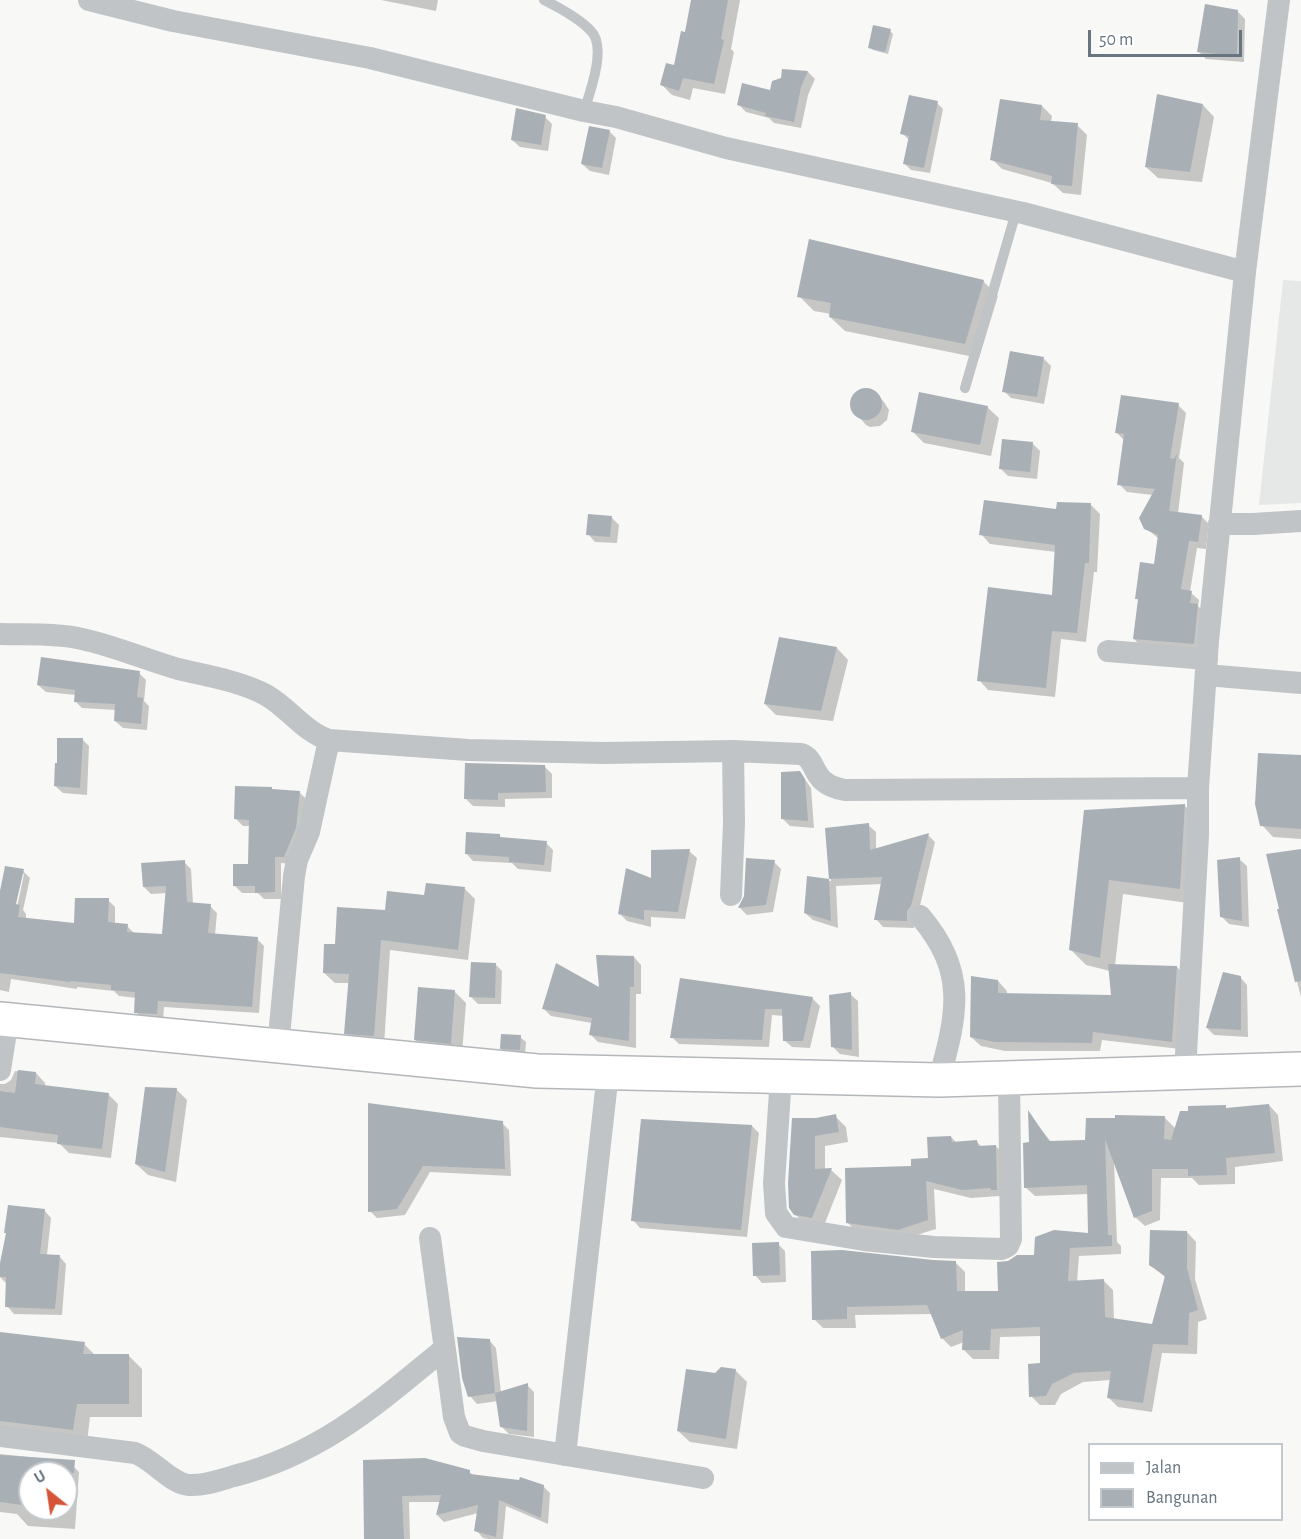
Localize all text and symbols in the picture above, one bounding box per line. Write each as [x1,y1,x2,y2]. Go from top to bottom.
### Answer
scale bar [1091,18,1246,56]
text: 50 m [1099,31,1133,49]
legend [1088,1443,1283,1521]
text: Jalan [1146,1459,1181,1477]
north arrow [18,1461,78,1521]
text: U [32,1468,48,1487]
text: Bangunan [1146,1489,1218,1507]

